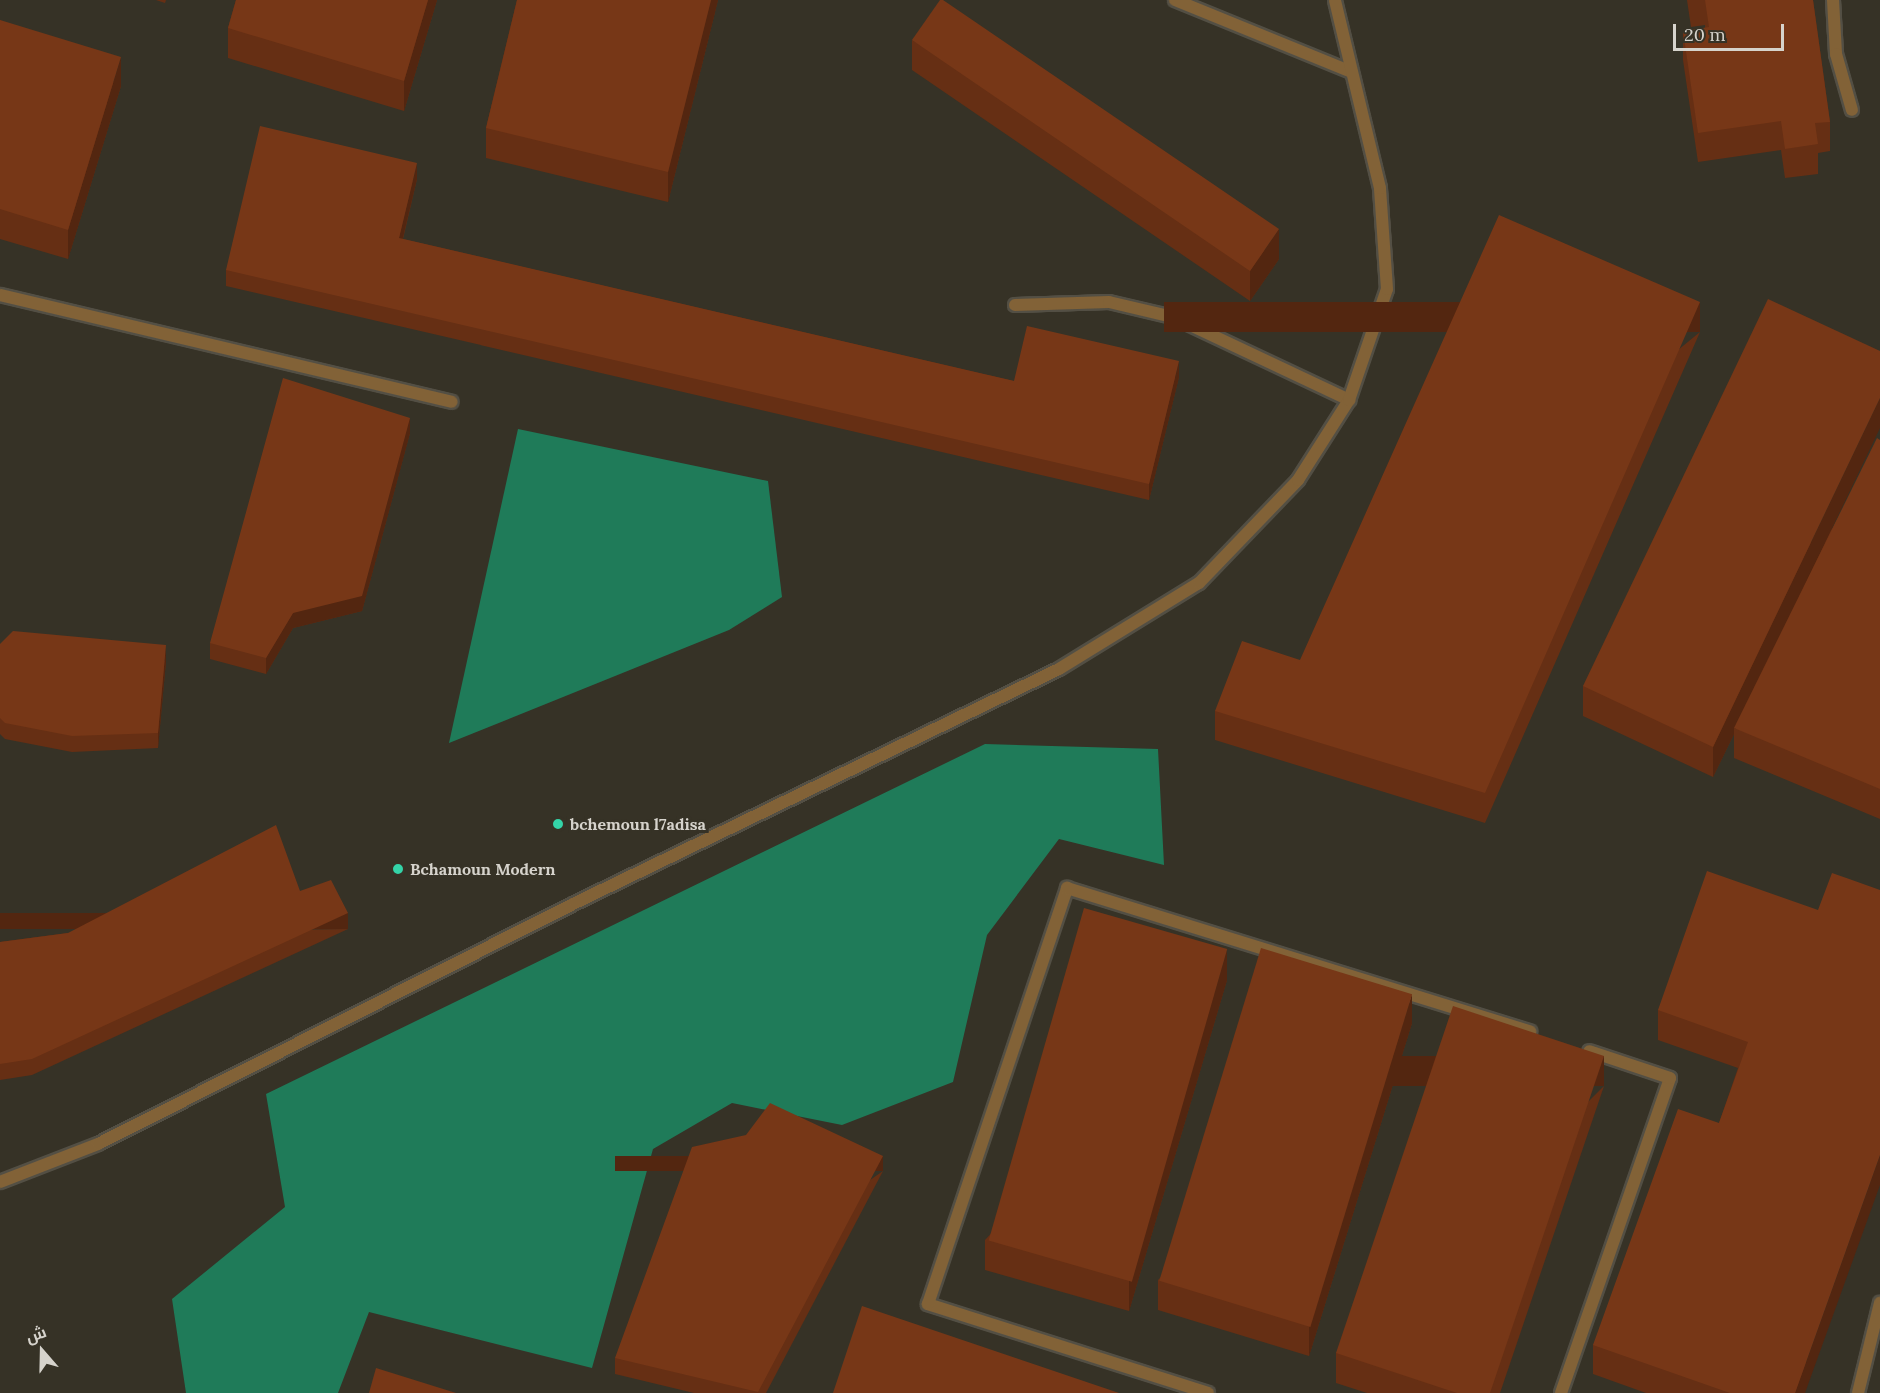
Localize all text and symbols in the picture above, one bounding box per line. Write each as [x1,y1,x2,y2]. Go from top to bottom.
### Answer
scale bar [1676,12,1787,50]
text: 20 m [1684,23,1726,46]
place label: bchemoun l7adisa [570,814,706,834]
marker: bchemoun l7adisa [551,817,565,831]
place label: Bchamoun Modern [410,859,556,879]
marker: Bchamoun Modern [391,862,405,876]
north arrow [12,1321,72,1381]
text: ش [23,1321,49,1347]

